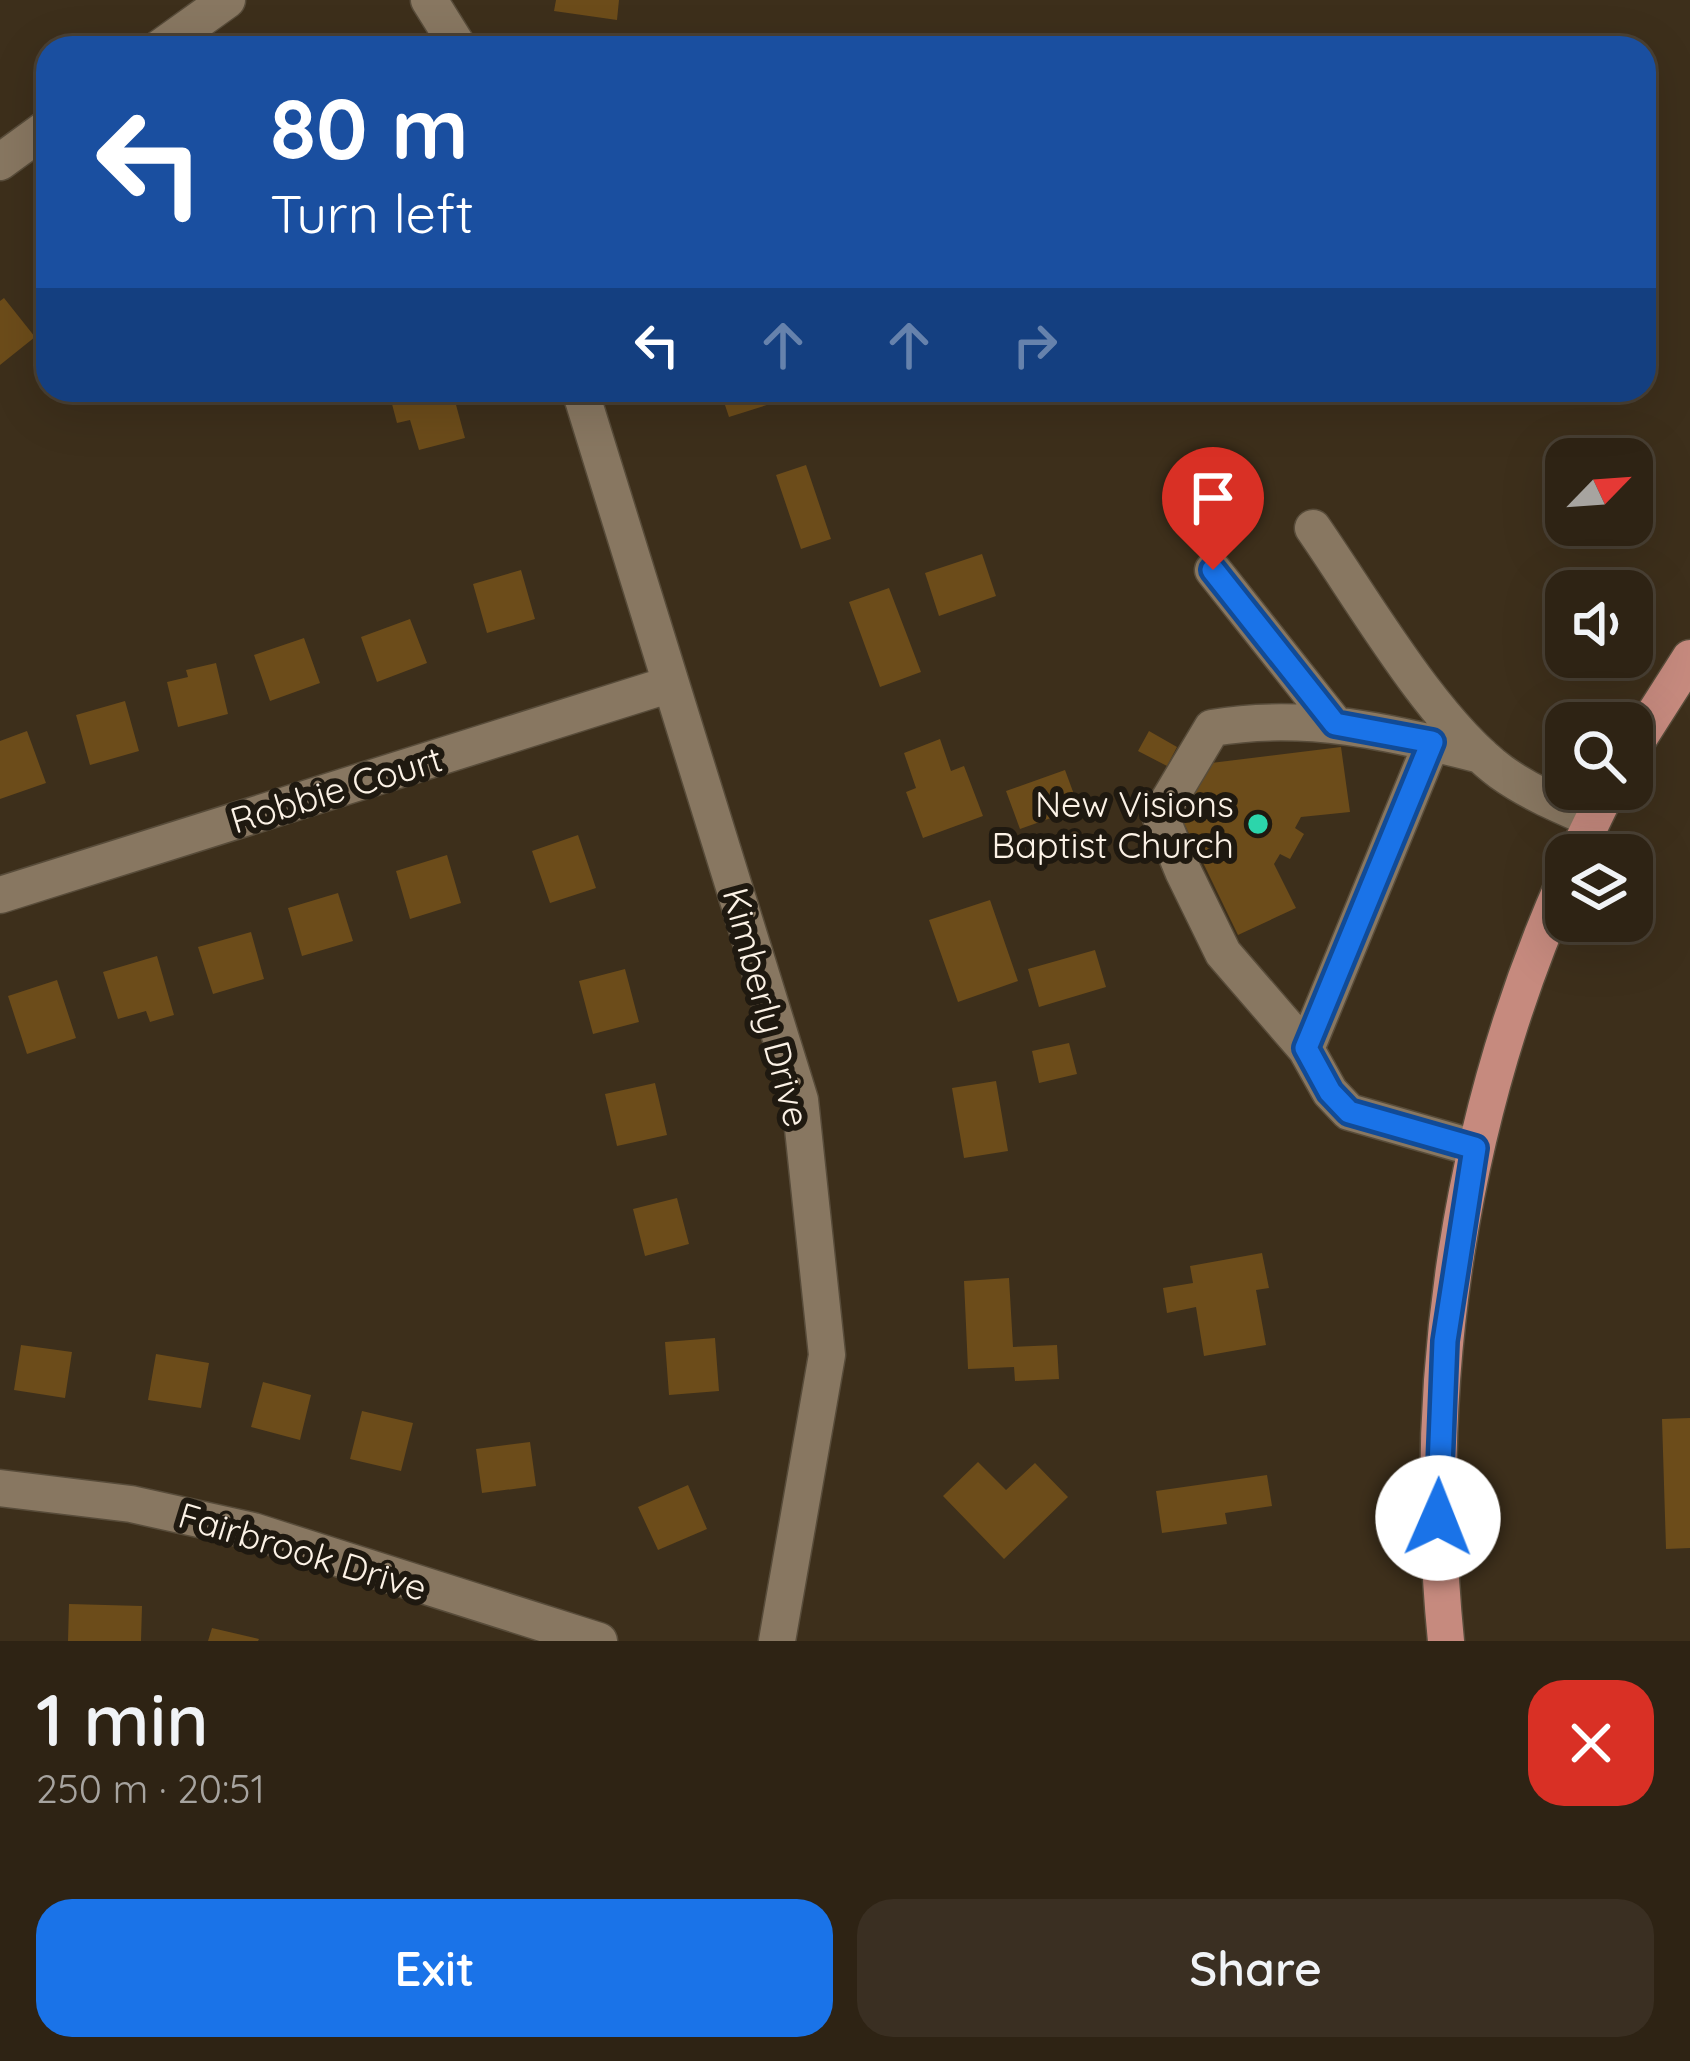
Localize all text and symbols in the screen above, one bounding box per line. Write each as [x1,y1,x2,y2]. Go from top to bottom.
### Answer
text: 80 m [270,75,469,180]
icon: left [72,84,228,240]
text: Turn left [270,179,474,247]
icon: left [624,312,690,378]
icon: ahead [750,312,816,378]
icon: ahead [876,312,942,378]
icon: right [1002,312,1068,378]
north arrow [1545,438,1653,546]
map controls [1545,438,1653,942]
pin [1162,447,1264,570]
icon: arrive [1180,465,1246,531]
button: sound [1545,570,1653,678]
button: search [1545,702,1653,810]
street label: Robbie Court [225,735,447,843]
place label: New Visions Baptist Church [992,781,1234,867]
marker: New Visions Baptist Church [1245,811,1271,837]
button: layers [1545,834,1653,942]
street label: Kimberly Drive [713,883,821,1131]
position arrow [1375,1455,1501,1581]
street label: Fairbrook Drive [173,1492,433,1610]
text: 1 min [36,1674,209,1764]
button: close [1528,1680,1654,1806]
text: 250 m · 20:51 [36,1764,265,1813]
button: Exit [36,1899,833,2037]
button: Share [857,1899,1654,2037]

